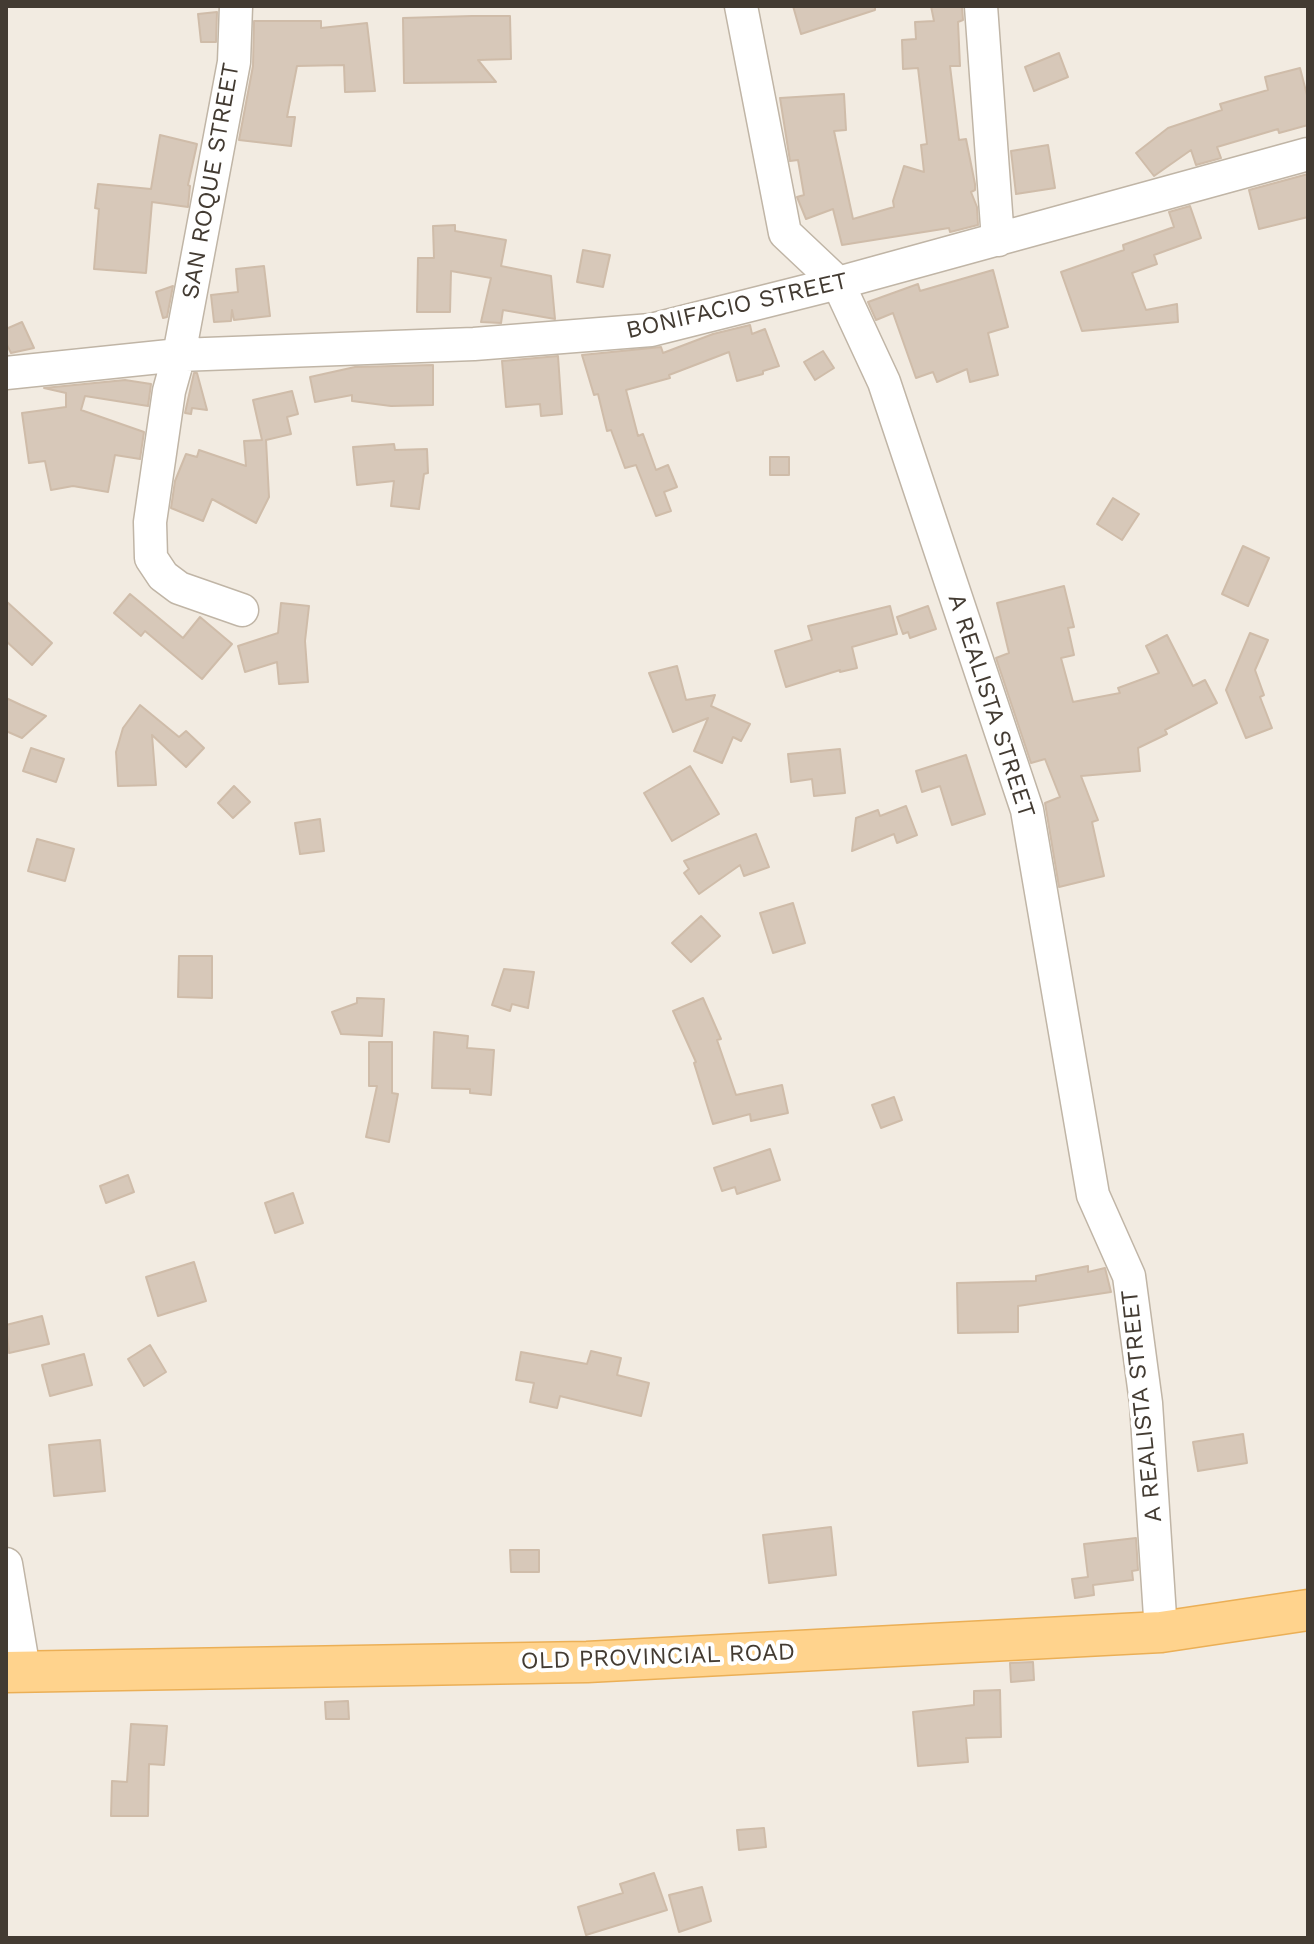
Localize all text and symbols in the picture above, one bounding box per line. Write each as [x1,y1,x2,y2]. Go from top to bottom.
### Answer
street label: SAN ROQUE STREET [176,61,246,301]
street label: BONIFACIO STREET [623,266,851,346]
street label: A REALISTA STREET [941,590,1041,822]
street label: A REALISTA STREET [1115,1288,1169,1524]
street label: OLD PROVINCIAL ROAD [520,1638,796,1676]

